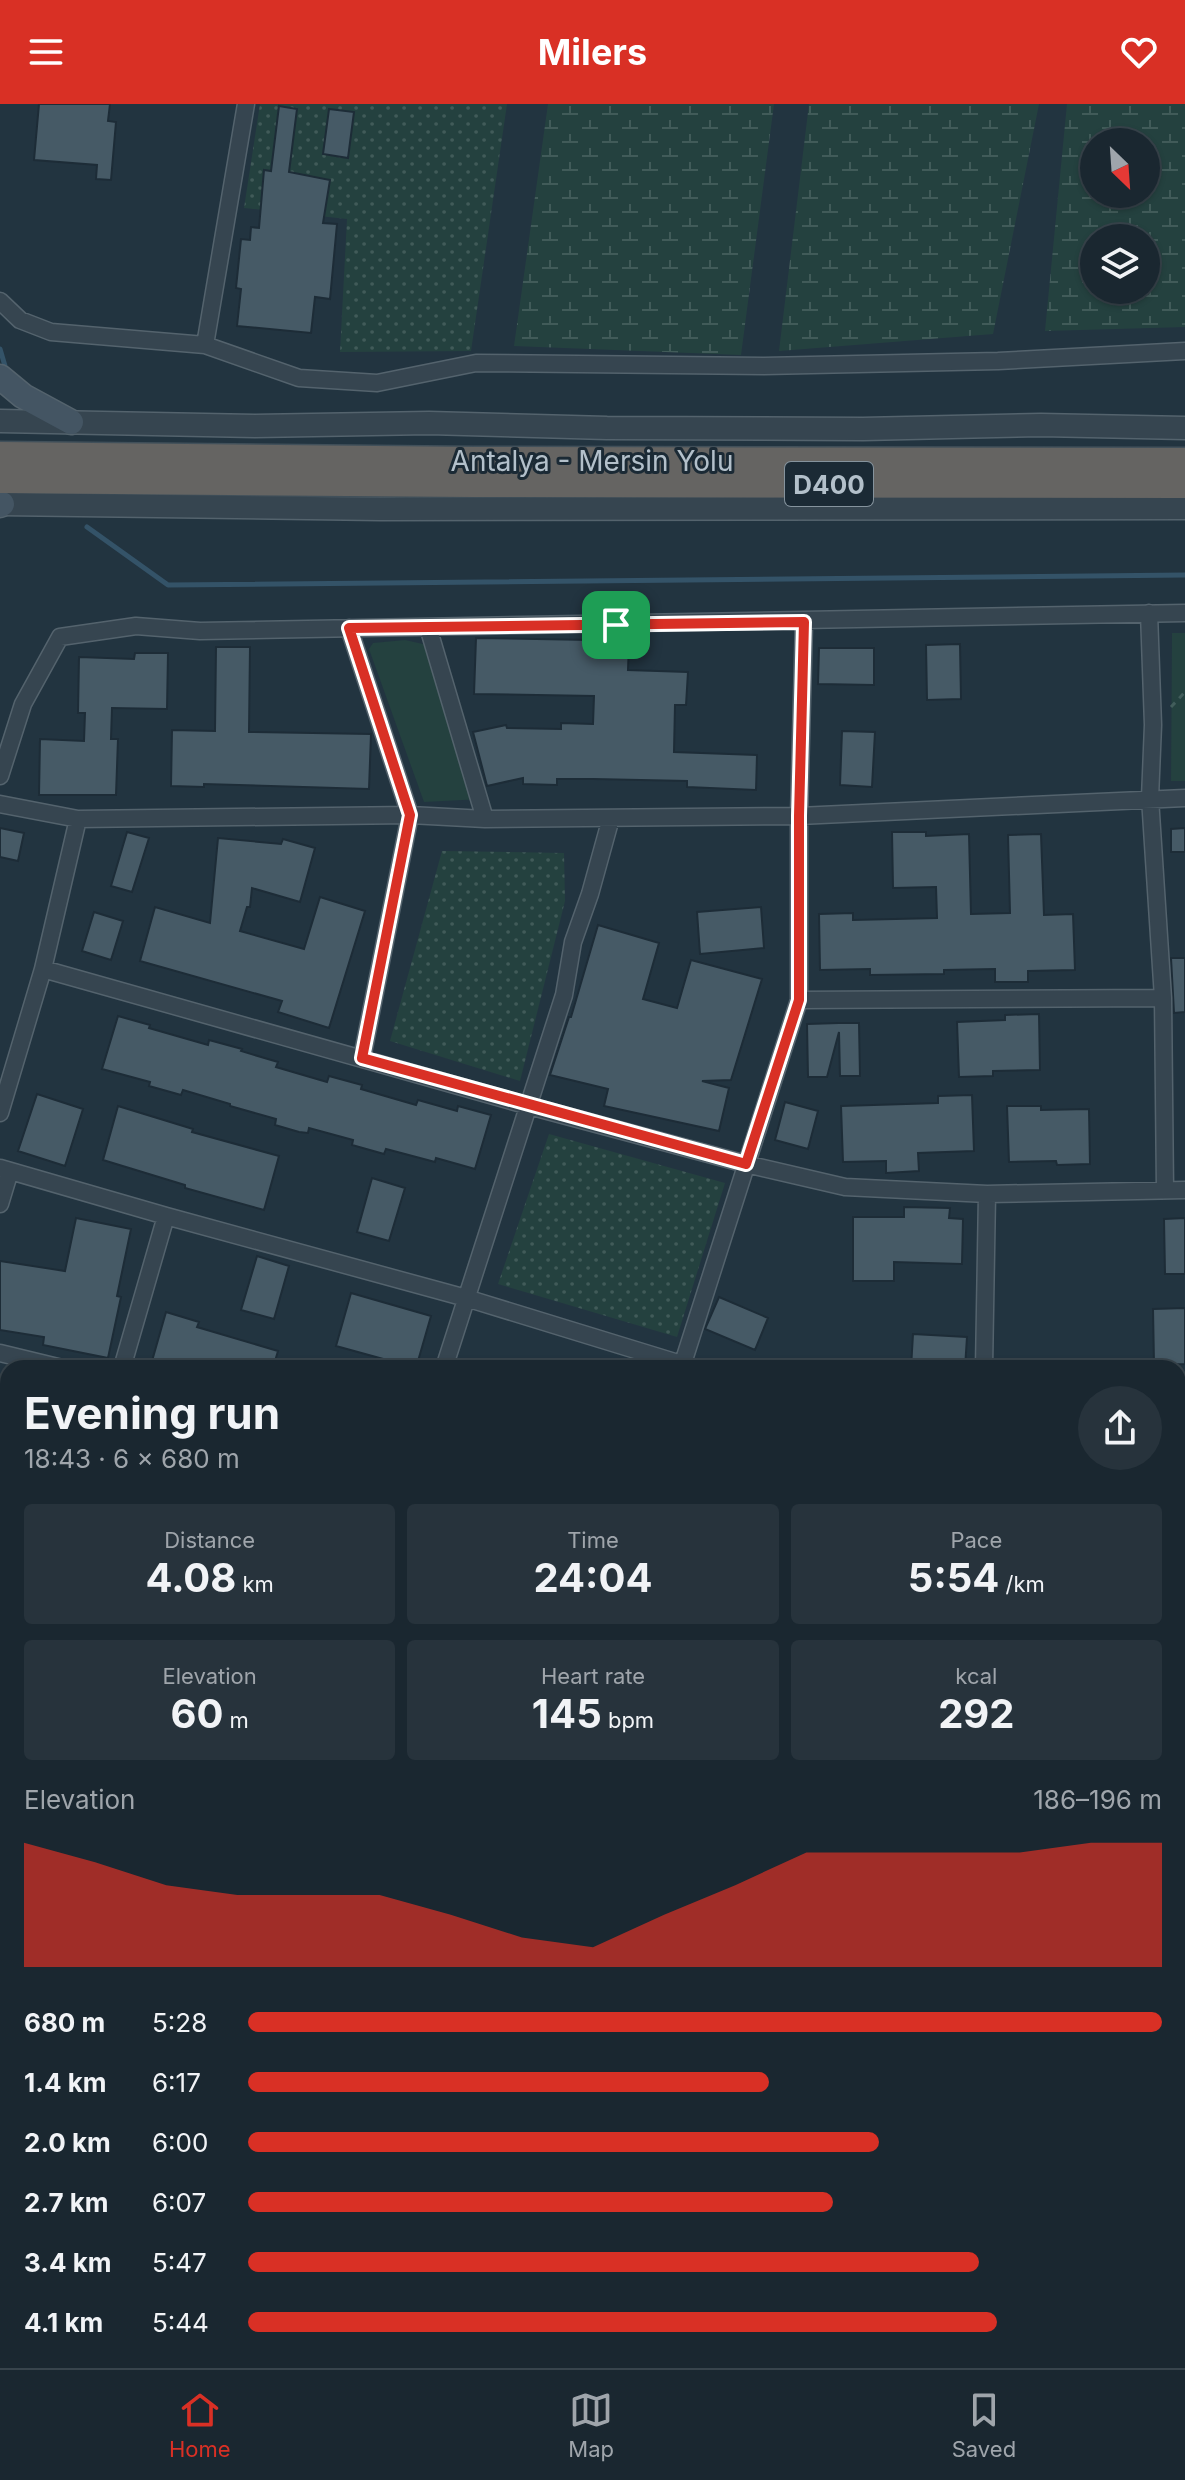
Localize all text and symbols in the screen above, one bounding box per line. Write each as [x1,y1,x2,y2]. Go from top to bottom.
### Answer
icon: menu [24,30,68,74]
text: Milers [538,30,647,74]
icon: heart [1117,30,1161,74]
north arrow [1080,128,1160,208]
map controls [1080,128,1160,304]
button: layers [1080,224,1160,304]
street label: Antalya - Mersin Yolu [451,444,733,478]
road number: D400 [785,462,873,506]
pin [582,591,650,659]
icon: arrive [594,603,638,647]
text: Evening run [24,1386,280,1440]
button: share [1078,1386,1162,1470]
text: 18:43 · 6 × 680 m [24,1443,240,1474]
text: Distance [164,1527,255,1553]
text: Time [567,1527,619,1553]
text: Pace [950,1527,1002,1553]
text: 4.08 [145,1553,236,1602]
text: 24:04 [533,1553,653,1602]
text: 5:54 [908,1553,999,1602]
text: km [236,1571,274,1597]
text: /km [999,1571,1045,1597]
text: Elevation [163,1663,257,1689]
text: Heart rate [541,1663,645,1689]
text: kcal [955,1663,997,1689]
text: 60 [170,1689,223,1738]
text: 145 [532,1689,602,1738]
text: 292 [938,1689,1015,1738]
text: m [223,1707,249,1733]
text: bpm [602,1707,654,1733]
text: Elevation [24,1784,135,1815]
text: 186–196 m [1033,1784,1162,1815]
text: 680 m [24,2007,105,2038]
text: 5:28 [152,2007,207,2038]
text: 1.4 km [24,2067,106,2098]
text: 6:17 [152,2067,201,2098]
text: 2.0 km [24,2127,111,2158]
text: 6:00 [152,2127,208,2158]
text: 2.7 km [24,2187,109,2218]
text: 6:07 [152,2187,206,2218]
text: 3.4 km [24,2247,111,2278]
text: 5:47 [152,2247,207,2278]
text: 4.1 km [24,2307,103,2338]
text: 5:44 [152,2307,209,2338]
tab: Home [169,2388,231,2462]
tab: Map [568,2388,614,2462]
tab: Saved [952,2388,1016,2462]

